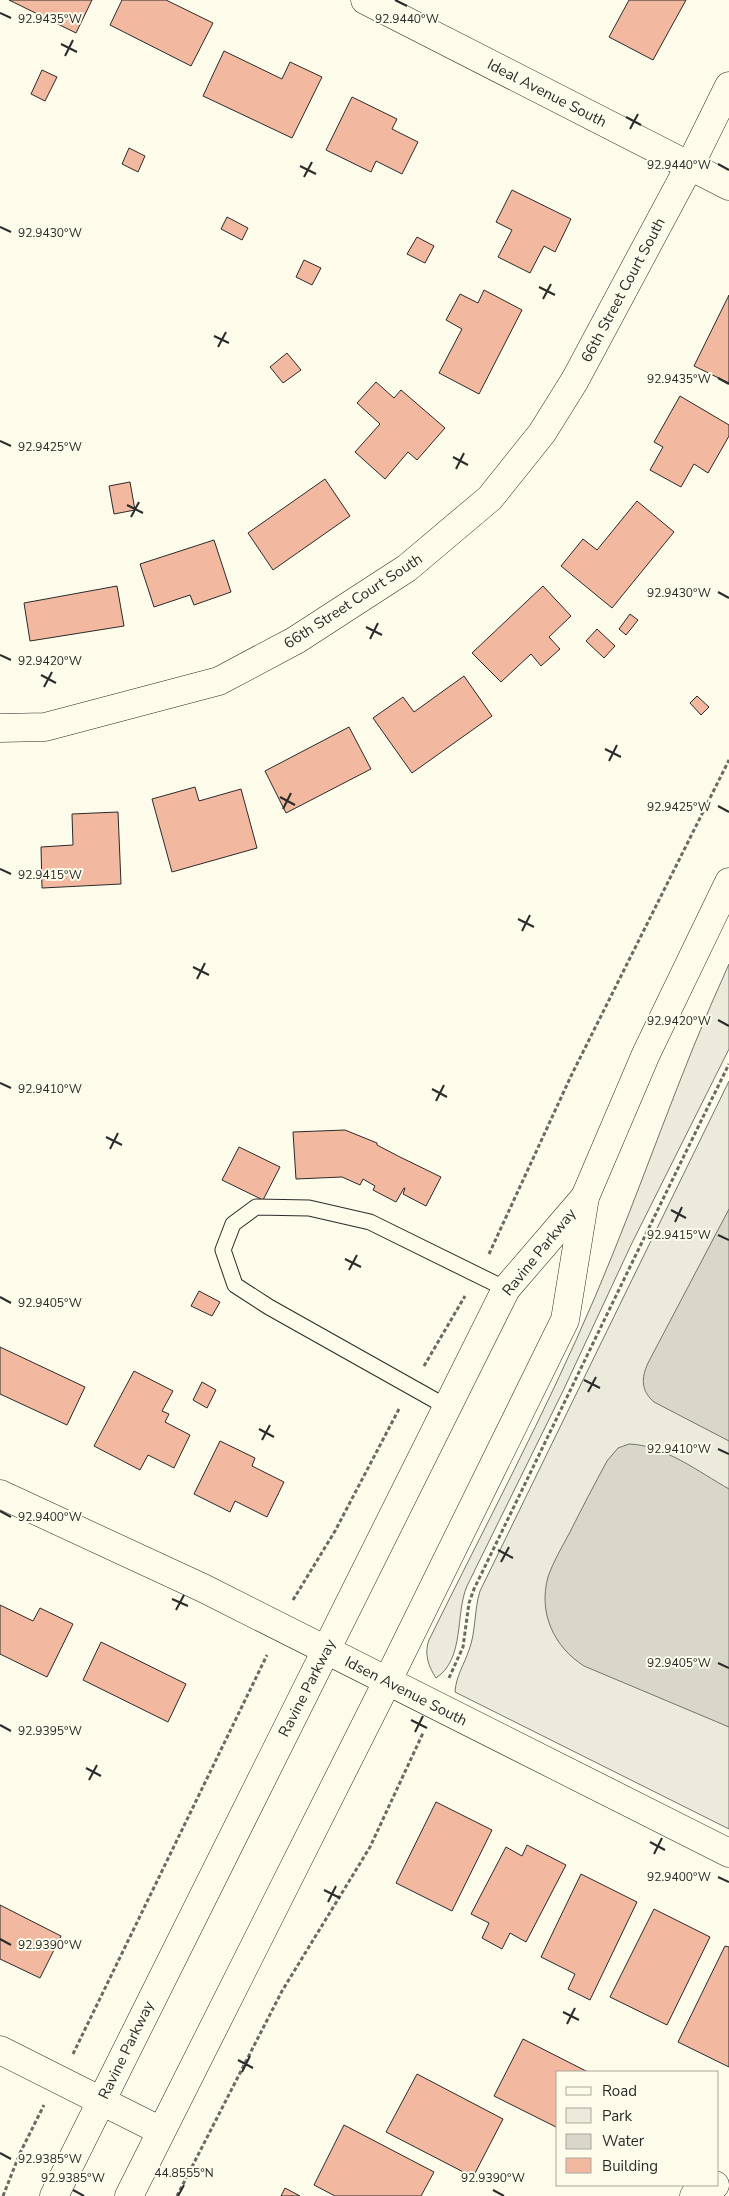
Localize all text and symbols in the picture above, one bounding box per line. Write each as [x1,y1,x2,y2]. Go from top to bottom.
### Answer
text: 92.9435°W [18,11,82,27]
text: 92.9440°W [375,11,439,27]
street label: Ideal Avenue South [484,54,610,132]
text: 92.9440°W [647,157,711,173]
street label: 66th Street Court South [576,214,670,366]
text: 92.9430°W [18,225,82,241]
text: 92.9435°W [647,371,711,387]
text: 92.9425°W [18,439,82,455]
street label: 66th Street Court South [280,549,426,653]
text: 92.9430°W [647,585,711,601]
text: 92.9420°W [18,653,82,669]
text: 92.9425°W [647,799,711,815]
text: 92.9415°W [18,867,82,883]
text: 92.9420°W [647,1013,711,1029]
text: 92.9410°W [18,1081,82,1097]
street label: Ravine Parkway [497,1204,581,1300]
text: 92.9415°W [647,1227,711,1243]
text: 92.9405°W [18,1295,82,1311]
text: 92.9410°W [647,1441,711,1457]
text: 92.9400°W [18,1509,82,1525]
street label: Ravine Parkway [274,1635,340,1740]
street label: Idsen Avenue South [341,1651,471,1731]
text: 92.9405°W [647,1655,711,1671]
text: 92.9395°W [18,1723,82,1739]
text: 92.9400°W [647,1869,711,1885]
text: 92.9390°W [18,1937,82,1953]
street label: Ravine Parkway [94,1997,159,2103]
legend [556,2071,719,2186]
text: Road [602,2081,637,2101]
text: Park [602,2106,632,2126]
text: Water [602,2131,645,2151]
text: 92.9385°W [18,2151,82,2167]
text: Building [602,2156,658,2176]
text: 44.8555°N [154,2165,214,2181]
text: 92.9385°W [41,2170,105,2186]
text: 92.9390°W [461,2170,525,2186]

